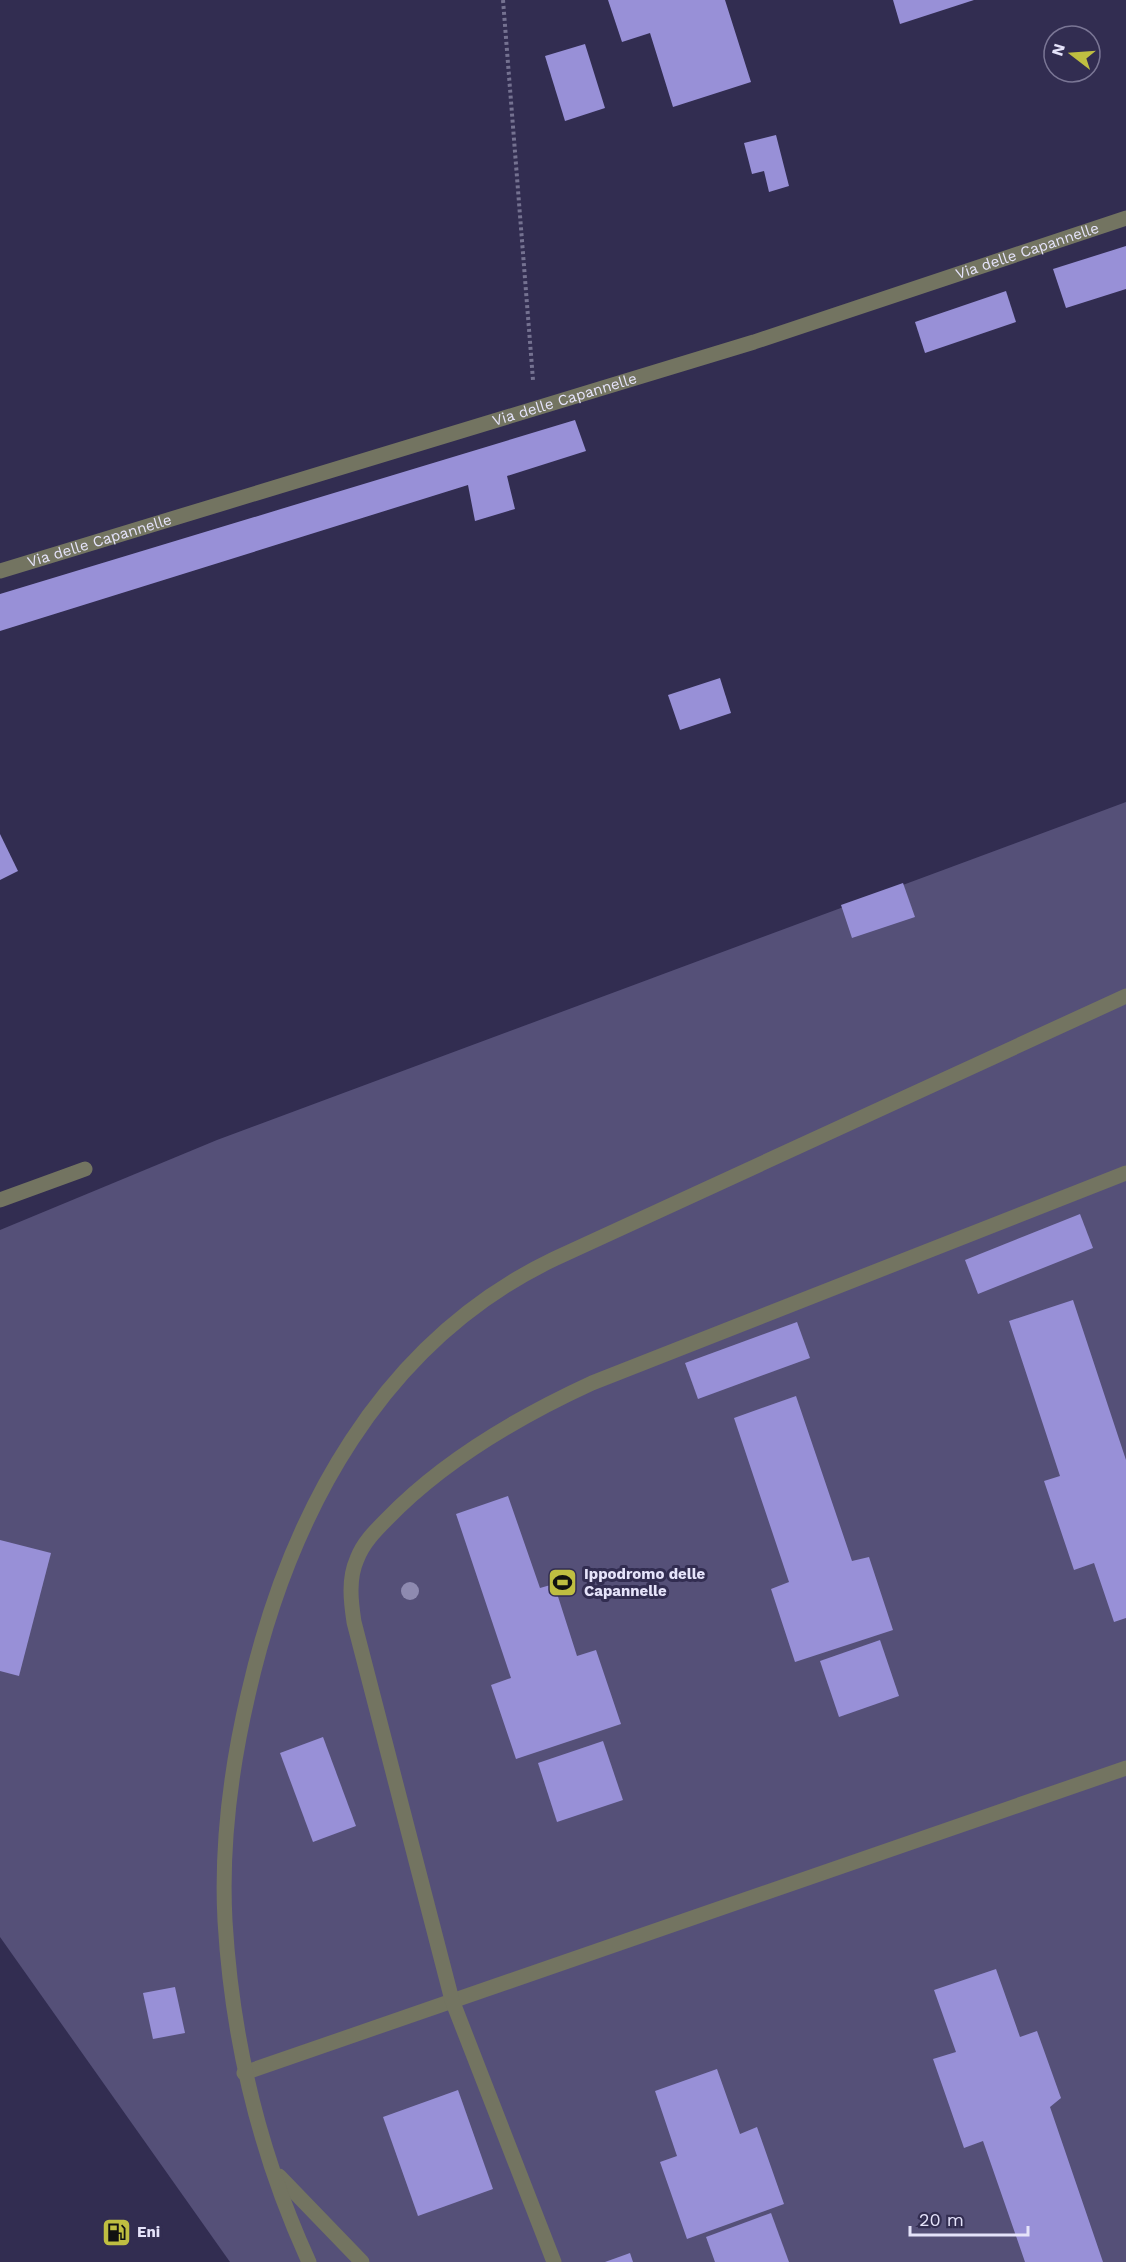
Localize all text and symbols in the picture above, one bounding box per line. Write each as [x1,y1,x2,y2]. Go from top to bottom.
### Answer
north arrow [1042,24,1102,84]
text: N [1047,41,1069,58]
street label: Via delle Capannelle [953,219,1101,283]
street label: Via delle Capannelle [490,369,639,430]
street label: Via delle Capannelle [25,510,174,571]
place label: Ippodromo delle Capannelle [584,1565,706,1600]
sports icon: Ippodromo delle Capannelle [547,1567,579,1599]
scale bar [910,2199,1028,2237]
text: 20 m [919,2209,964,2230]
fuel station icon: Eni [100,2216,132,2248]
place label: Eni [137,2223,160,2241]

